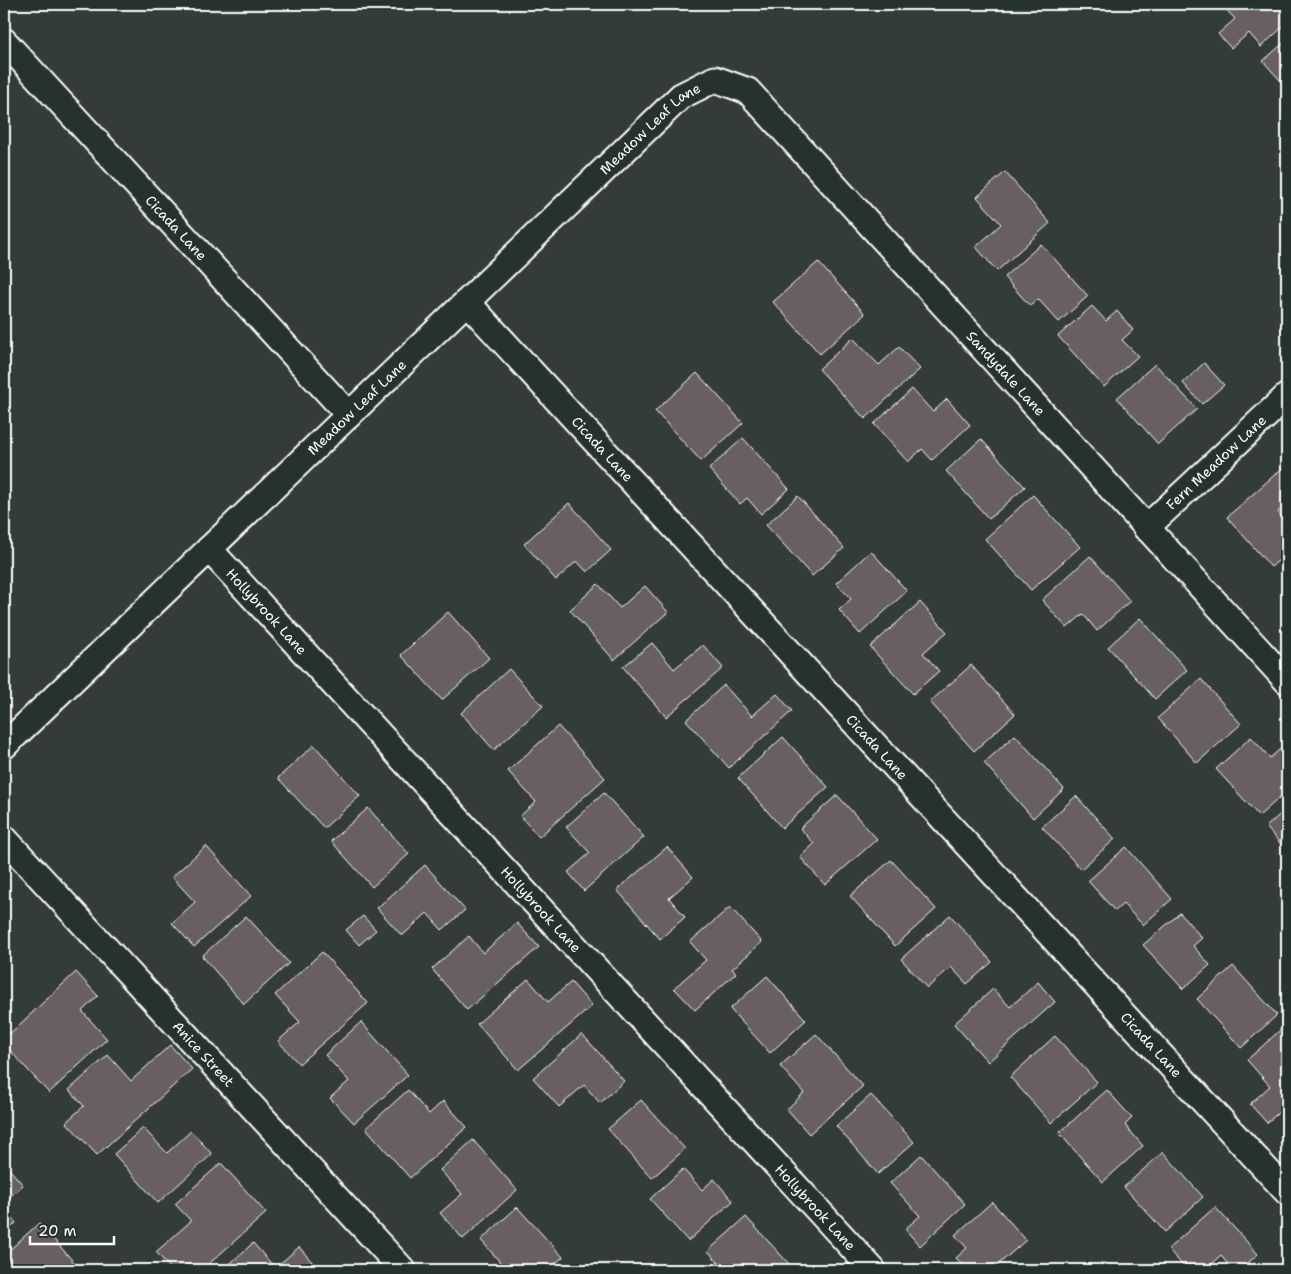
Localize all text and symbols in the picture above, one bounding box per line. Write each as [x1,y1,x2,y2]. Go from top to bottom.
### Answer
street label: Meadow Leaf Lane [596,79,703,178]
street label: Cicada Lane [142,191,211,264]
street label: Sandydale Lane [963,327,1049,420]
street label: Meadow Leaf Lane [304,356,410,459]
street label: Fern Meadow Lane [1162,411,1270,514]
street label: Cicada Lane [568,413,637,486]
street label: Hollybrook Lane [222,565,311,659]
street label: Cicada Lane [842,710,912,784]
street label: Hollybrook Lane [497,862,585,956]
street label: Cicada Lane [1117,1008,1186,1081]
street label: Anice Street [169,1017,238,1091]
street label: Hollybrook Lane [771,1160,860,1254]
scale bar [30,1214,114,1246]
text: 20 m [38,1221,77,1241]

